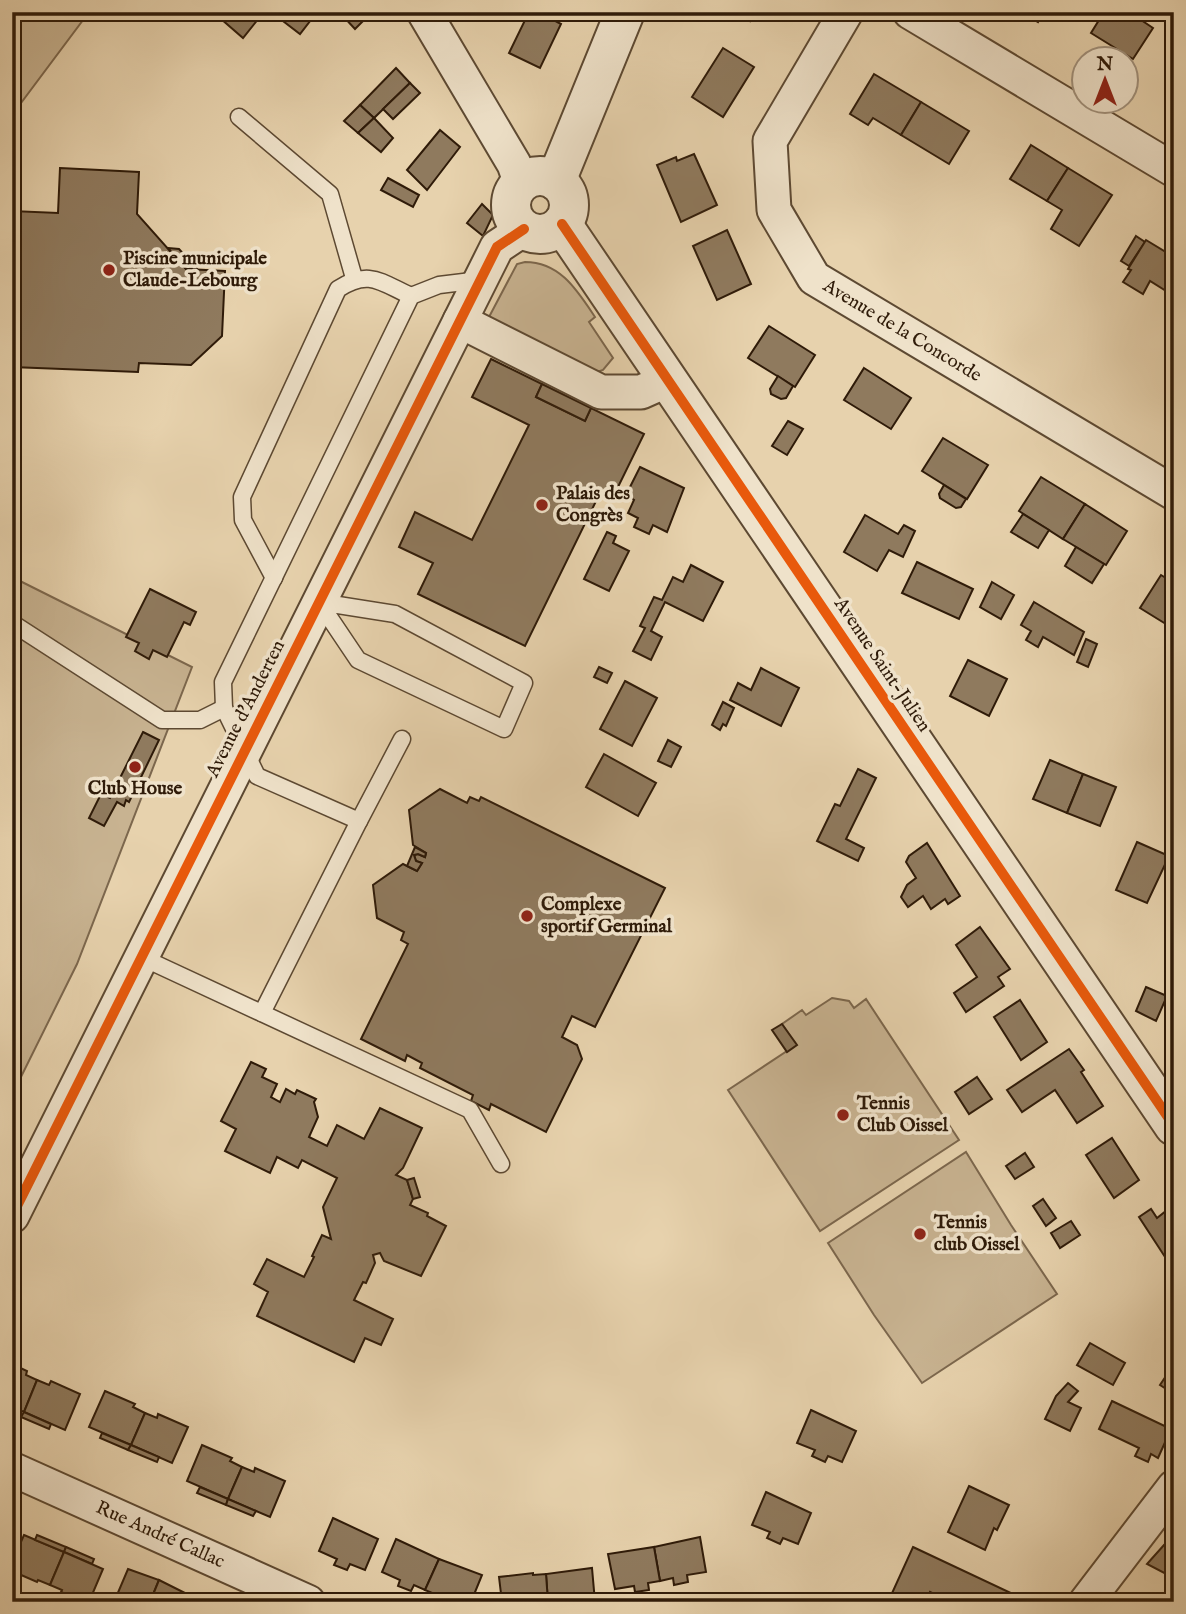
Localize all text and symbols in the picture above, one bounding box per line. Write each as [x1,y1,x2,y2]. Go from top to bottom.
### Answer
north arrow [1070,46,1140,116]
text: N [1096,53,1114,77]
place label: Piscine municipale Claude-Lebourg [123,247,267,293]
marker: Piscine municipale Claude-Lebourg [101,262,117,278]
street label: Avenue de la Concorde [817,274,986,388]
place label: Palais des Congrès [556,482,630,528]
marker: Palais des Congrès [534,497,550,513]
street label: Avenue Saint-Julien [828,592,936,737]
street label: Avenue d'Anderten [201,636,291,783]
marker: Club House [127,759,143,775]
place label: Club House [88,777,182,801]
place label: Complexe sportif Germinal [541,893,673,939]
marker: Complexe sportif Germinal [519,908,535,924]
place label: Tennis Club Oissel [856,1092,949,1138]
marker: Tennis Club Oissel [835,1107,851,1123]
place label: Tennis club Oissel [933,1211,1020,1257]
marker: Tennis club Oissel [912,1226,928,1242]
street label: Rue André Callac [92,1496,228,1574]

